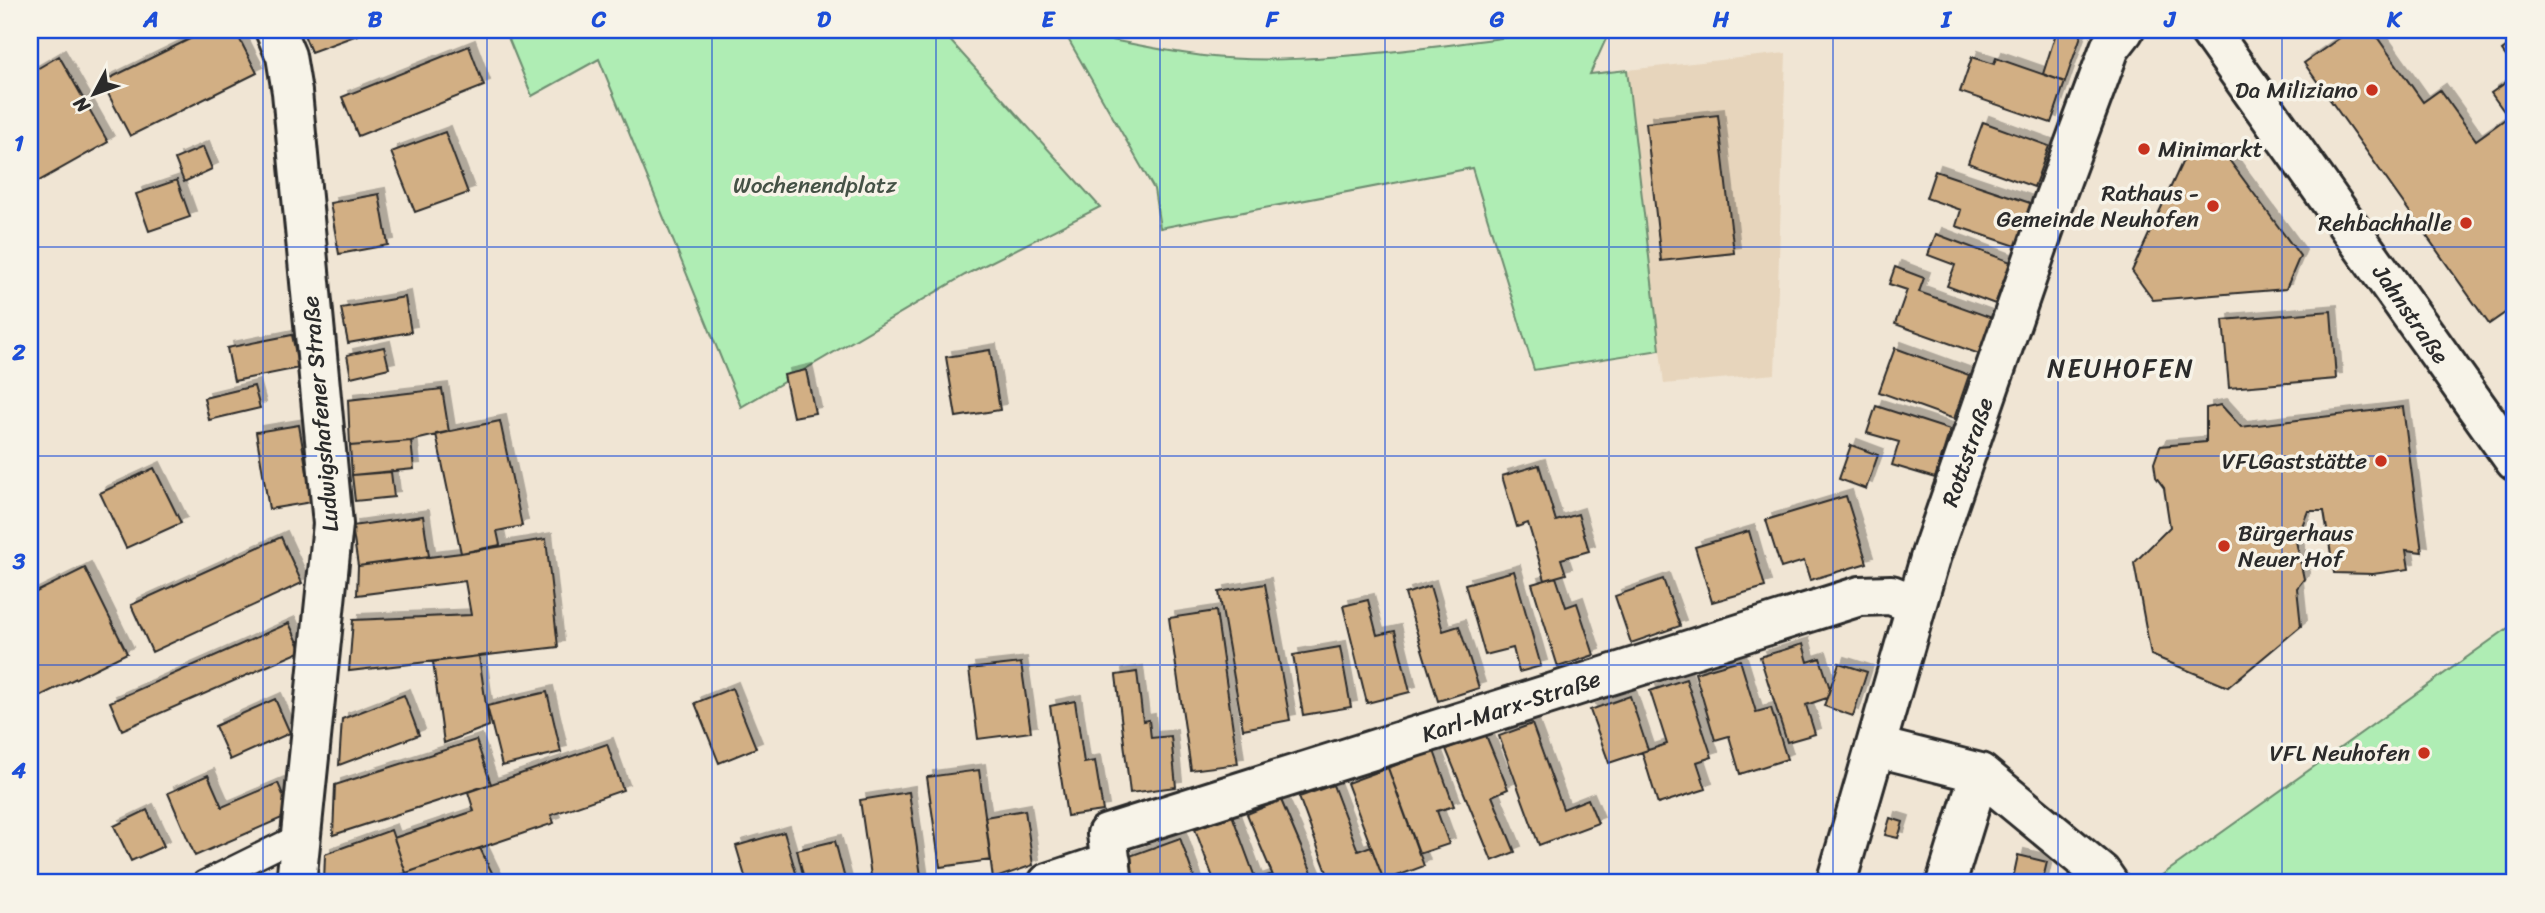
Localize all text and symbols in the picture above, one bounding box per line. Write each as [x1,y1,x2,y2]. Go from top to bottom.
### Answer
text: A [142,0,159,40]
text: B [368,0,383,40]
text: C [591,0,607,40]
text: D [817,0,832,40]
text: E [1042,0,1057,40]
text: F [1265,0,1280,40]
text: G [1489,0,1505,40]
text: H [1712,0,1730,40]
text: I [1940,0,1952,40]
text: J [2163,0,2177,40]
text: K [2386,0,2403,40]
north arrow [60,60,130,130]
place label: Da Miliziano [2235,70,2358,111]
marker: Da Miliziano [2364,82,2380,98]
text: N [64,88,99,121]
text: 1 [14,123,24,164]
place label: Minimarkt [2158,129,2263,170]
marker: Minimarkt [2136,141,2152,157]
park label: Wochenendplatz [733,165,897,206]
place label: Rathaus - Gemeinde Neuhofen [1997,173,2199,240]
marker: Rathaus - Gemeinde Neuhofen [2205,198,2221,214]
place label: Rehbachhalle [2318,203,2452,244]
marker: Rehbachhalle [2458,215,2474,231]
street label: Jahnstraße [2360,255,2460,373]
street label: Ludwigshafener Straße [290,294,351,534]
text: 2 [11,332,26,373]
district label: NEUHOFEN [2047,345,2195,391]
street label: Rottstraße [1930,392,2005,512]
place label: VFLGaststätte [2222,441,2367,482]
marker: VFLGaststätte [2373,453,2389,469]
place label: Bürgerhaus Neuer Hof [2238,513,2354,580]
marker: Bürgerhaus Neuer Hof [2216,538,2232,554]
text: 3 [12,541,26,582]
street label: Karl-Marx-Straße [1416,658,1606,755]
place label: VFL Neuhofen [2269,733,2411,774]
marker: VFL Neuhofen [2416,745,2432,761]
text: 4 [11,750,27,791]

